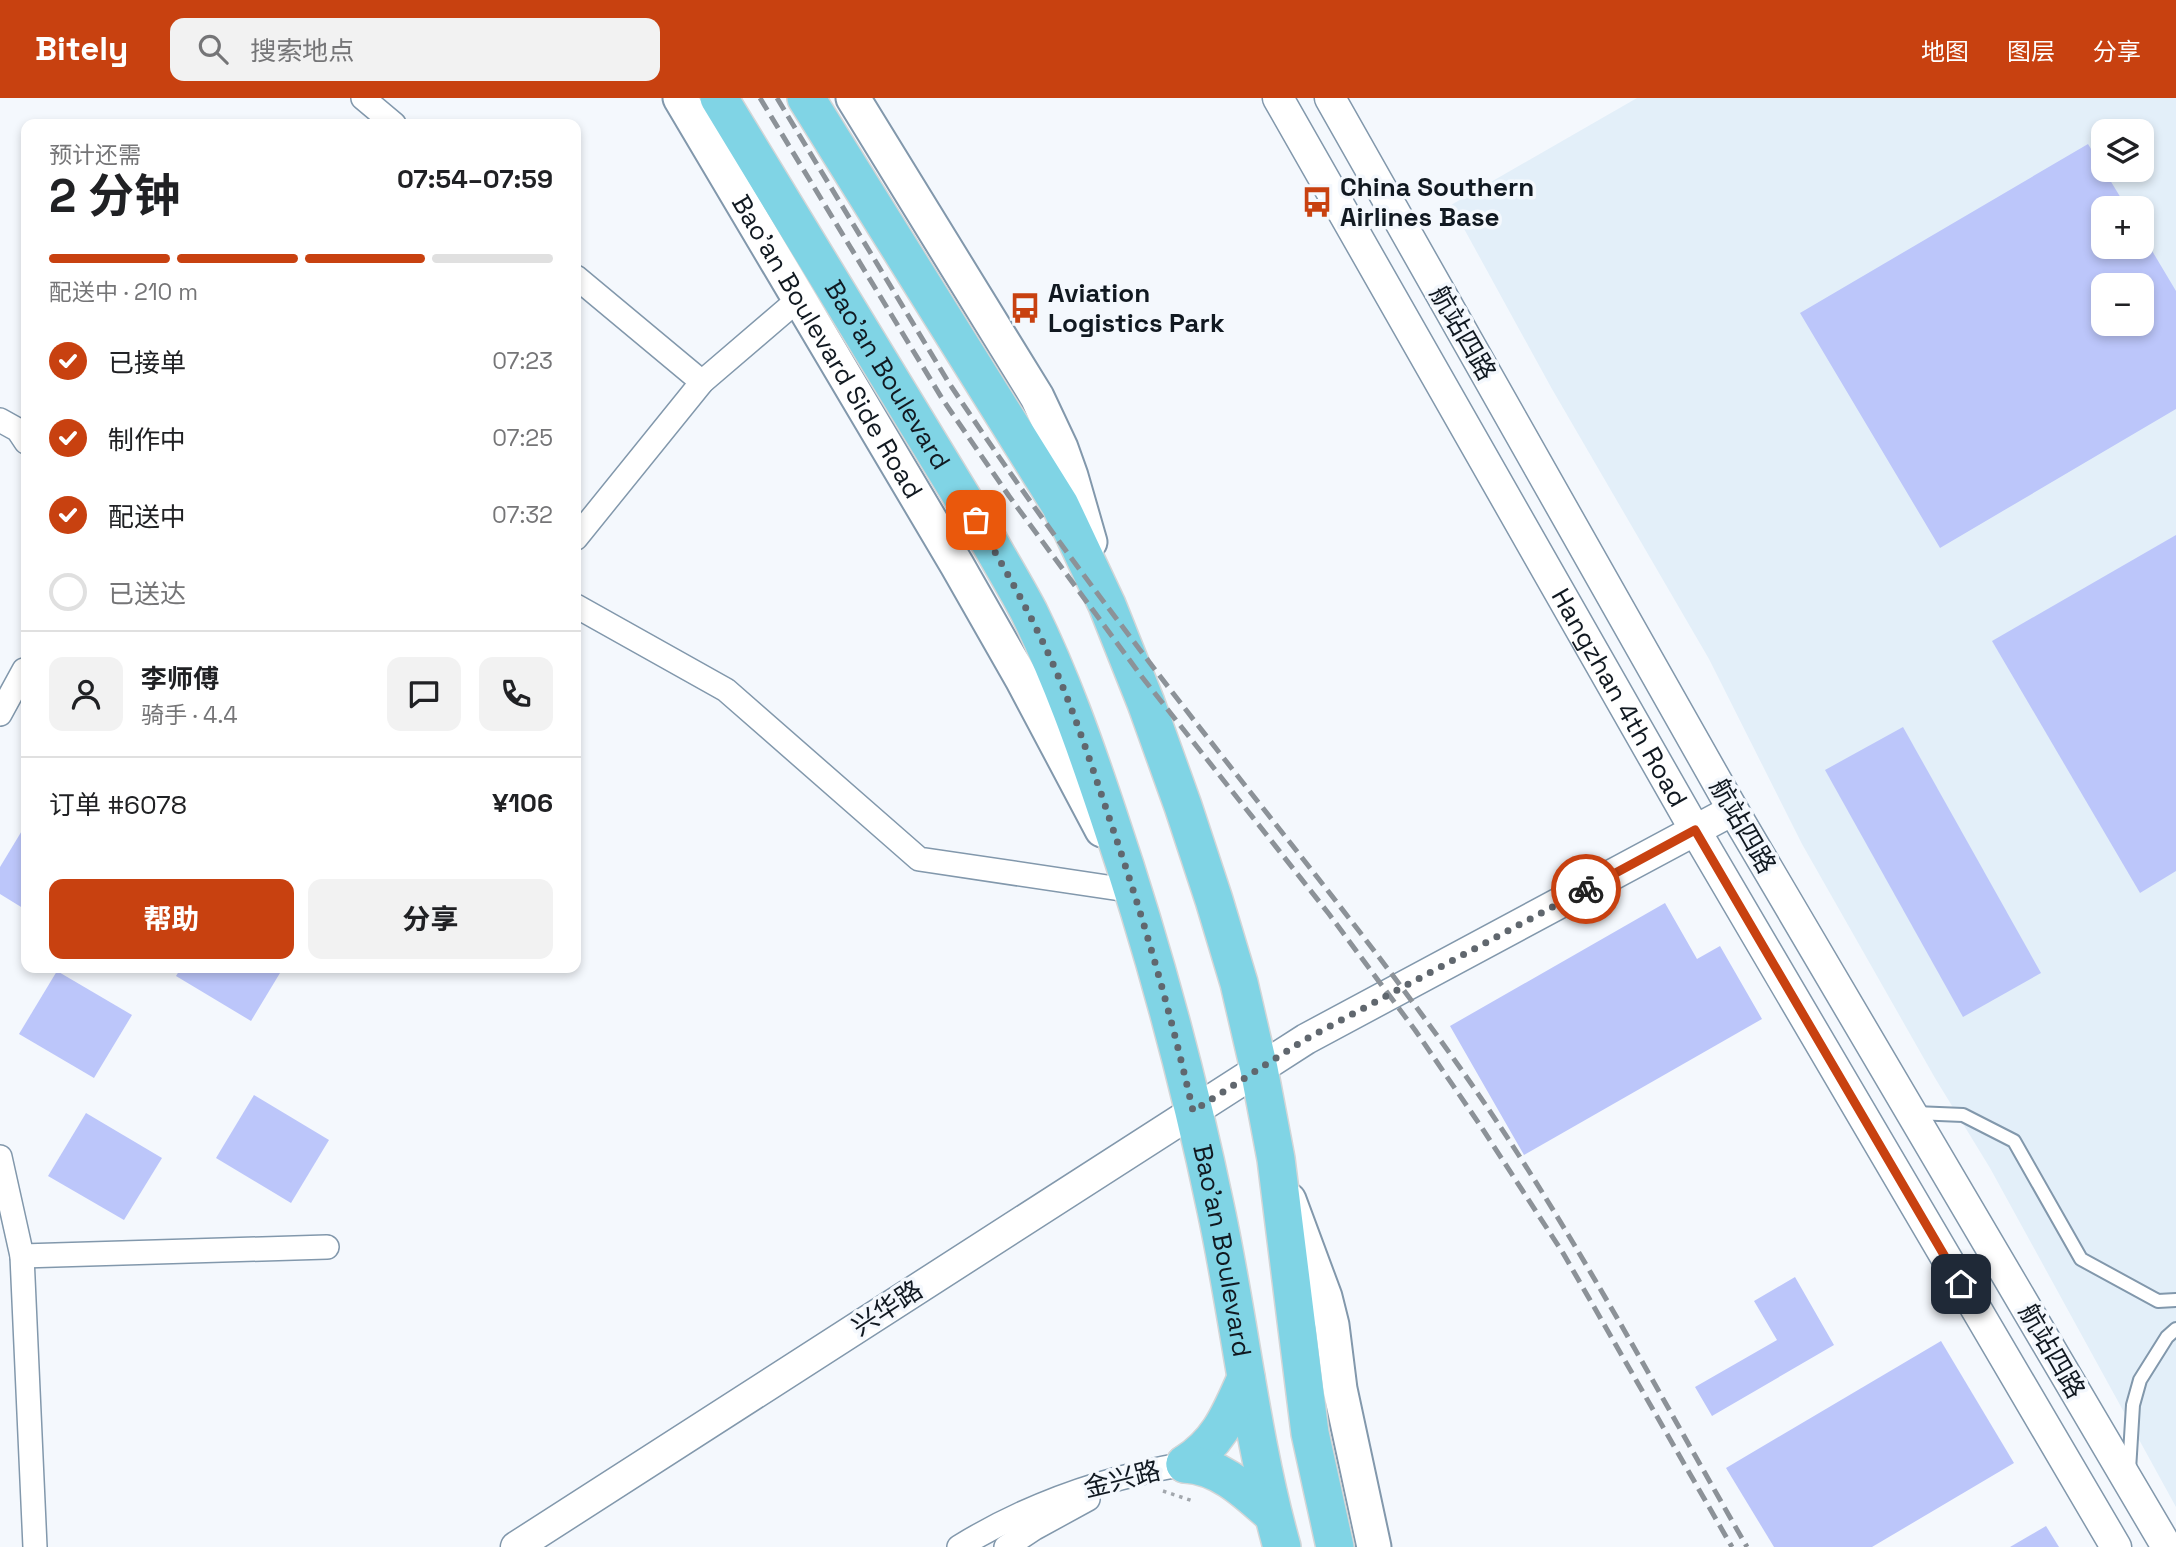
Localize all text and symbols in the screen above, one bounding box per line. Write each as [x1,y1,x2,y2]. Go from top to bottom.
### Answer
search box [170,18,660,81]
text: Bitely [35,28,128,70]
icon: search [194,30,232,68]
text: 搜索地点 [250,34,354,68]
text: 地图 [1921,36,1969,67]
text: 图层 [2007,36,2055,67]
text: 分享 [2093,36,2141,67]
map controls [2091,119,2154,336]
button: layers [2091,119,2154,182]
text: 预计还需 [49,140,141,170]
text: 07:54–07:59 [397,162,553,196]
text: 2 分钟 [49,167,180,225]
place label: China Southern Airlines Base [1340,170,1534,234]
bus stop icon: China Southern Airlines Base [1300,185,1334,219]
street label: Bao'an Boulevard Side Road [725,189,931,503]
button: + [2091,196,2154,259]
button: − [2091,273,2154,336]
street label: Bao'an Boulevard [819,274,957,474]
place label: Aviation Logistics Park [1048,276,1225,340]
text: 配送中 · 210 m [49,277,198,307]
street label: 航站四路 [1422,279,1504,387]
bus stop icon: Aviation Logistics Park [1008,291,1042,325]
icon: check [49,342,87,380]
text: 已接单 [108,346,186,380]
text: 07:23 [492,346,553,376]
icon: check [49,419,87,457]
text: 制作中 [108,423,186,457]
text: 07:25 [492,423,553,453]
pin [946,490,1006,550]
icon: check [49,496,87,534]
text: 配送中 [108,500,186,534]
text: 07:32 [492,500,553,530]
icon: bag [957,501,995,539]
text: 已送达 [108,577,186,611]
street label: Hangzhan 4th Road [1544,582,1695,813]
button: person [49,657,123,731]
button: chat [387,657,461,731]
button: phone [479,657,553,731]
text: 李师傅 [141,662,219,696]
text: 骑手 · 4.4 [141,700,238,730]
street label: 航站四路 [1702,772,1784,880]
text: ¥106 [492,786,553,820]
text: 订单 #6078 [49,788,187,822]
courier [1551,854,1621,924]
icon: bike [1567,870,1605,908]
button: 帮助 [49,879,294,959]
button: 分享 [308,879,553,959]
street label: Bao'an Boulevard [1185,1141,1259,1359]
pin [1931,1254,1991,1314]
icon: home [1942,1265,1980,1303]
street label: 兴华路 [845,1272,929,1344]
street label: 航站四路 [2011,1297,2093,1405]
street label: 金兴路 [1080,1453,1164,1505]

